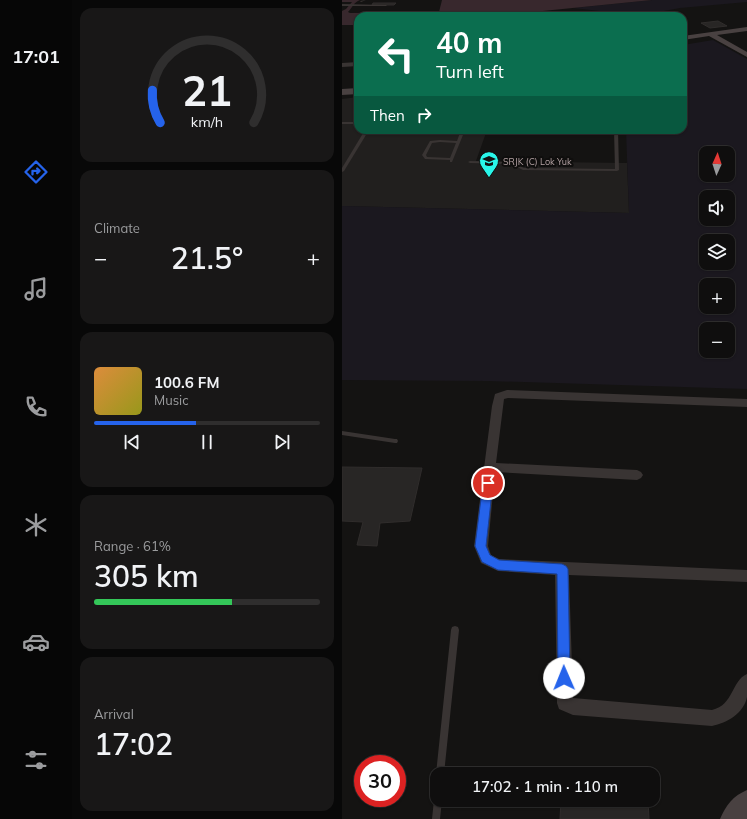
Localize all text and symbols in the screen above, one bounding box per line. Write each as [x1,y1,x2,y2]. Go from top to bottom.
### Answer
text: 40 m [436,25,502,60]
icon: left [370,28,422,80]
text: 17:01 [12,45,60,68]
text: Turn left [436,60,504,83]
text: 21 [182,64,232,116]
icon: right [413,104,435,126]
text: Then [370,106,405,125]
text: km/h [191,113,223,131]
north arrow [699,146,735,182]
map controls [699,146,735,358]
school or university icon: SRJK (C) Lok Yuk [478,150,500,178]
place label: SRJK (C) Lok Yuk [503,156,572,167]
icon: directions [22,158,50,186]
button: sound [699,190,735,226]
text: Climate [94,220,140,236]
button: layers [699,234,735,270]
text: 21.5° [171,239,243,277]
text: − [94,244,107,272]
text: + [307,244,320,272]
icon: music [22,275,50,303]
button: + [699,278,735,314]
button: − [699,322,735,358]
text: 100.6 FM [154,373,219,392]
text: Music [154,392,189,408]
icon: phone [22,393,50,421]
icon: previous [121,431,143,453]
icon: pause [196,431,218,453]
icon: next [271,431,293,453]
pin [471,466,505,500]
icon: arrive [477,472,499,494]
icon: climate [22,511,50,539]
text: Range · 61% [94,538,171,554]
text: 305 km [94,557,199,595]
icon: car [22,628,50,656]
position arrow [543,657,585,699]
text: Arrival [94,706,134,722]
text: 17:02 [94,725,173,763]
icon: filters [22,746,50,774]
speed limit sign: 30 [354,755,406,807]
text: 17:02 · 1 min · 110 m [472,777,618,796]

